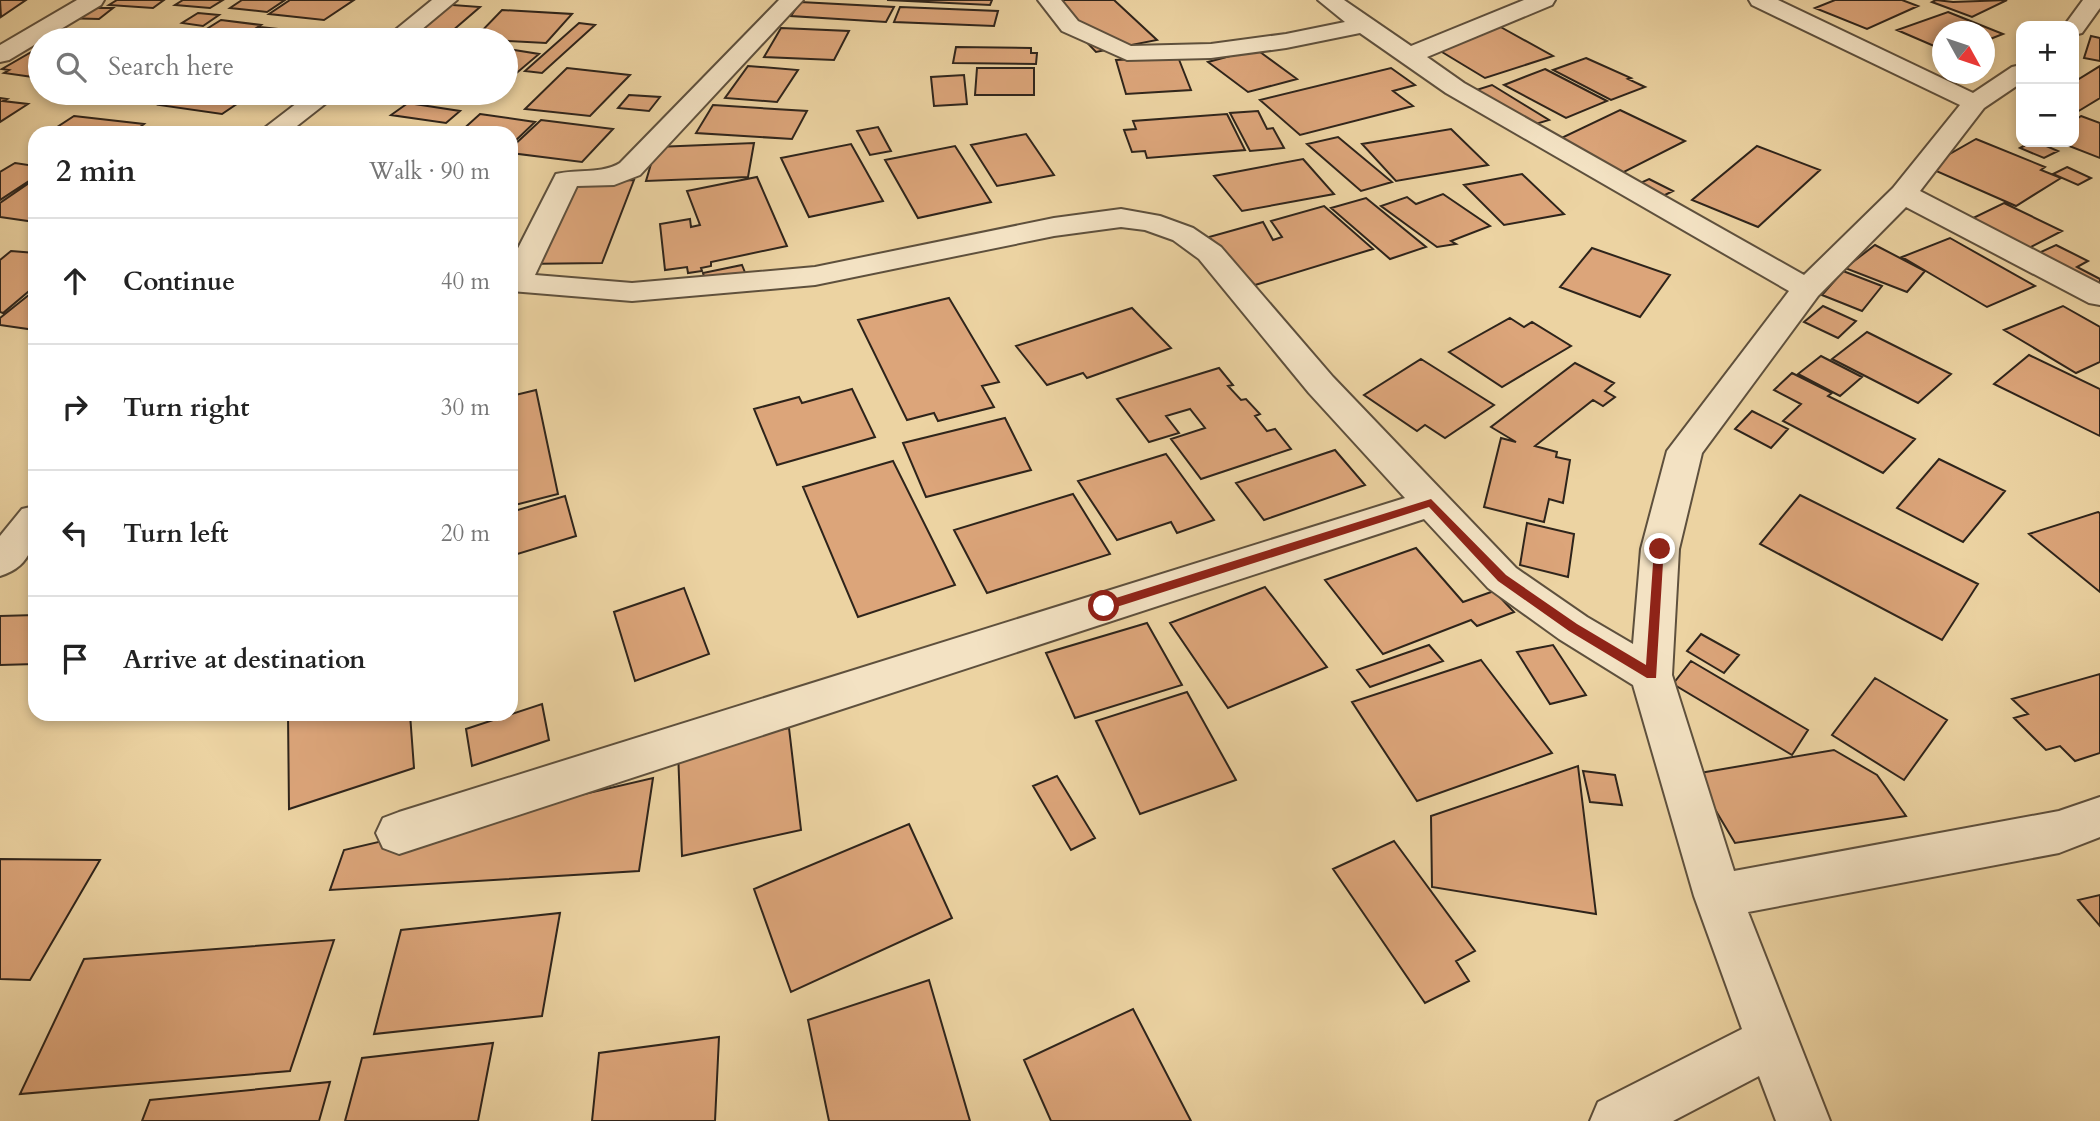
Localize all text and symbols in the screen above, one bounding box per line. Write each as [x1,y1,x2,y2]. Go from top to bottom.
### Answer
north arrow [1932,21,1995,84]
map controls [2016,21,2079,147]
button: + [2016,21,2079,84]
search box [28,28,518,105]
icon: search [52,48,90,86]
text: Search here [108,49,234,84]
button: − [2016,84,2079,147]
text: 2 min [56,151,136,192]
text: Walk · 90 m [369,156,490,187]
icon: ahead [56,262,94,300]
text: Continue [123,264,235,299]
text: 40 m [441,266,490,297]
icon: right [56,388,94,426]
text: Turn right [123,390,250,425]
text: 30 m [441,392,490,423]
icon: left [56,514,94,552]
text: Turn left [123,516,228,551]
text: 20 m [441,518,490,549]
route end [1644,533,1675,564]
route start [1088,590,1119,621]
icon: arrive [56,640,94,678]
text: Arrive at destination [123,642,366,677]

